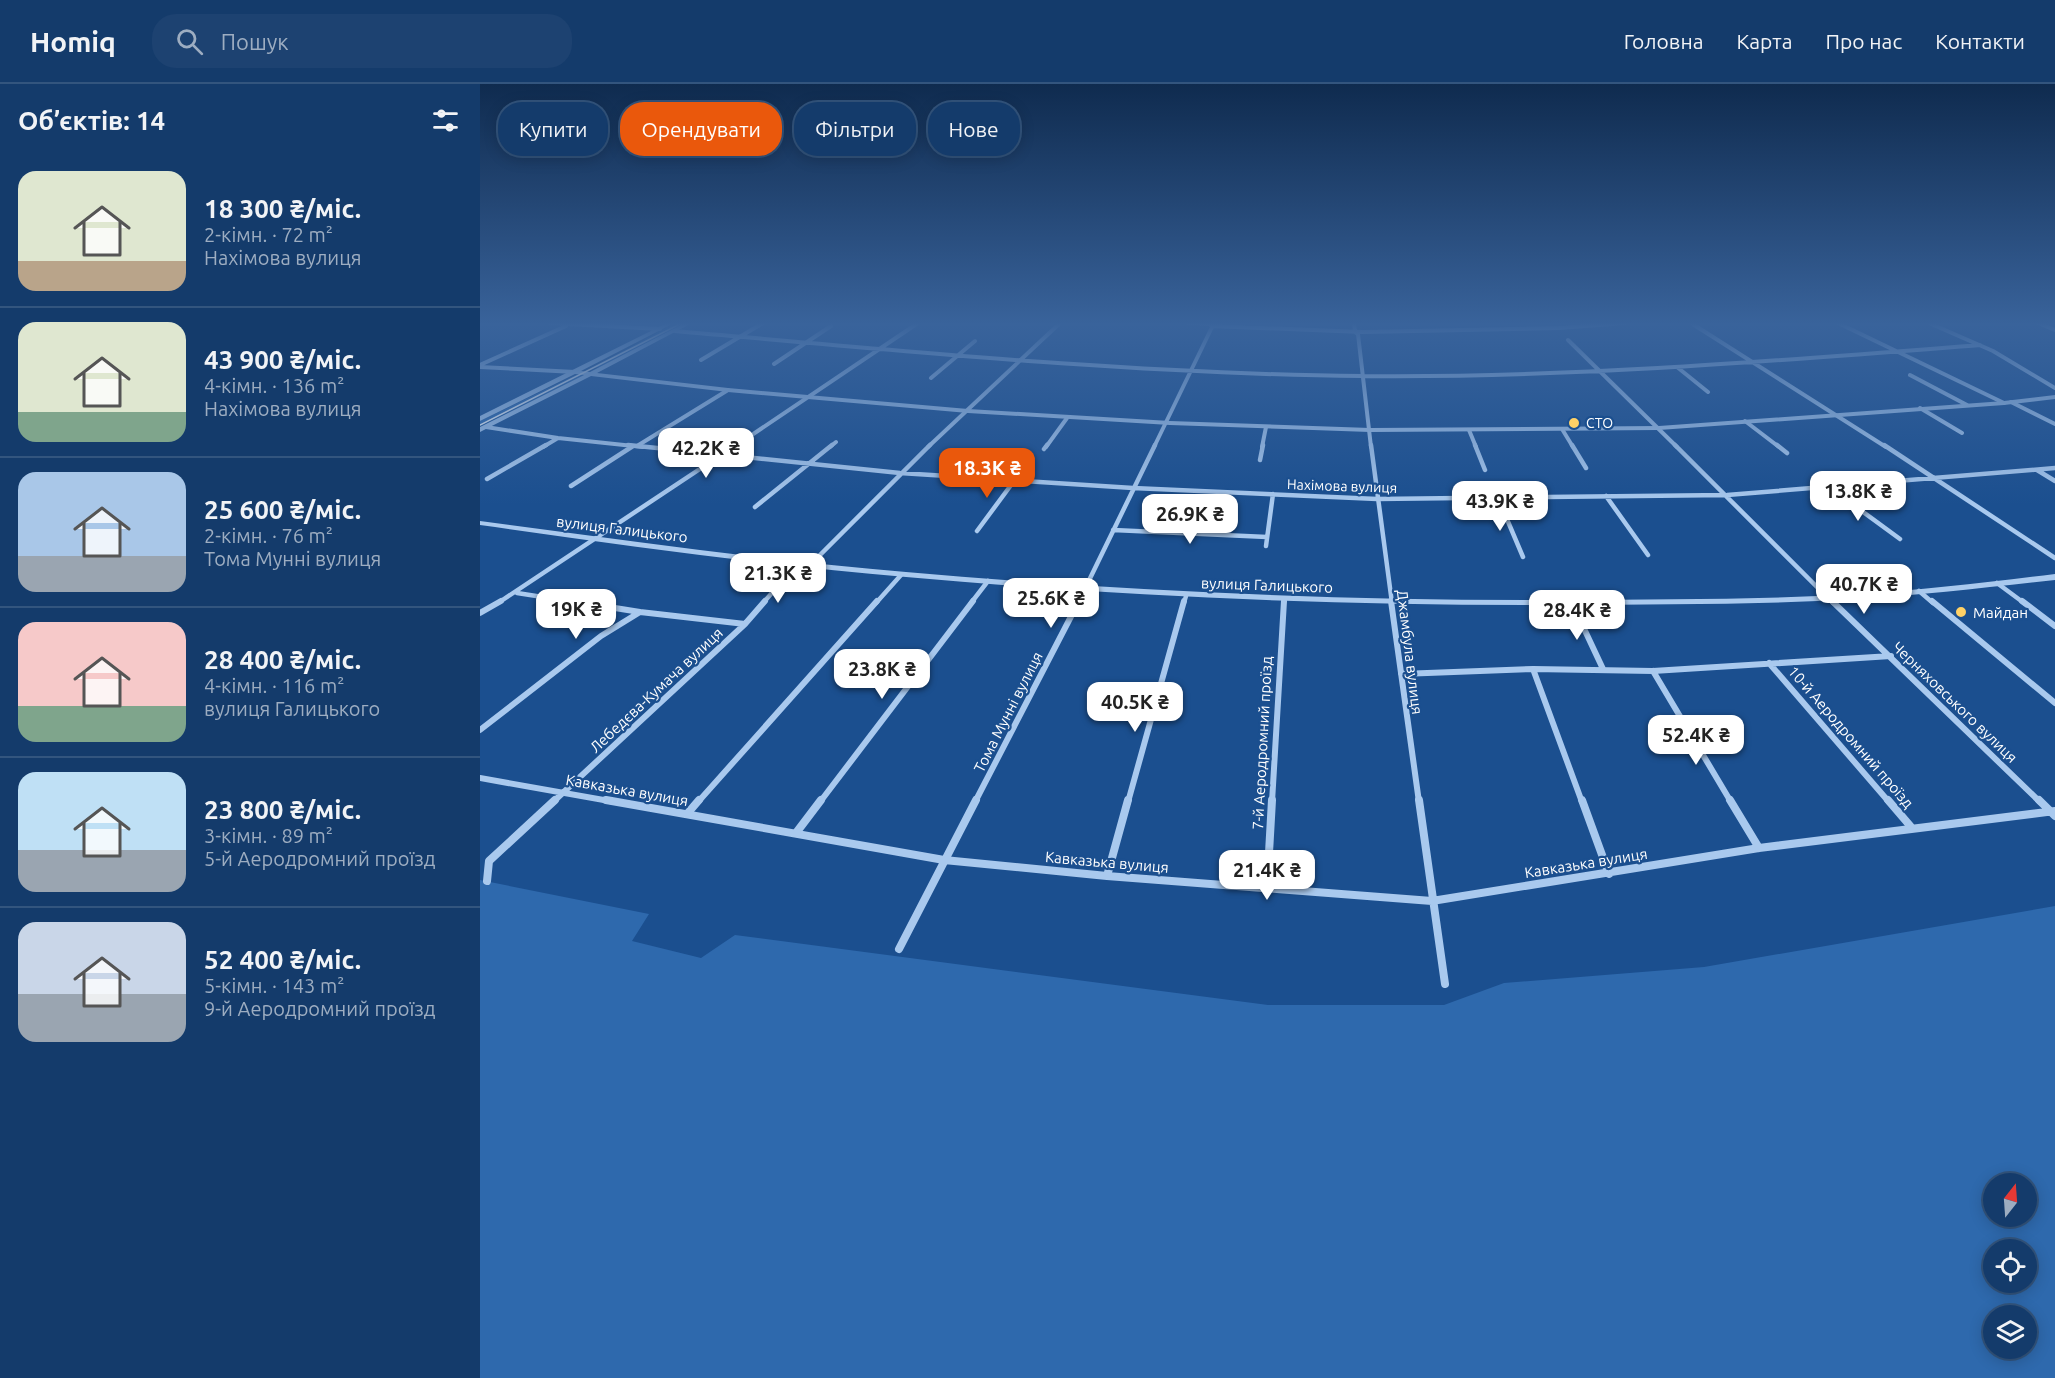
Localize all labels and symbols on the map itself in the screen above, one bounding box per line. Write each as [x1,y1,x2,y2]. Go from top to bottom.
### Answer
place label: СТО [1586,415,1613,431]
marker: СТО [1567,416,1581,430]
pin: 42.2K ₴ [651,428,761,479]
pin: 18.3K ₴ [932,448,1042,499]
pin: 13.8K ₴ [1803,471,1913,522]
street label: Нахімова вулиця [1287,476,1397,496]
pin: 43.9K ₴ [1445,481,1555,532]
pin: 26.9K ₴ [1135,494,1245,545]
street label: вулиця Галицького [555,513,689,545]
pin: 21.3K ₴ [723,553,833,604]
pin: 40.7K ₴ [1809,564,1919,615]
street label: вулиця Галицького [1201,574,1333,596]
pin: 25.6K ₴ [996,578,1106,629]
pin: 19K ₴ [534,589,618,640]
street label: Джамбула вулиця [1394,589,1426,715]
pin: 28.4K ₴ [1522,590,1632,641]
place label: Майдан [1973,604,2028,621]
marker: Майдан [1954,605,1968,619]
street label: Лебедєва-Кумача вулиця [586,624,726,756]
street label: Черняховського вулиця [1889,638,2021,766]
pin: 23.8K ₴ [827,649,937,700]
street label: Тома Мунні вулиця [970,649,1046,775]
street label: 7-й Аеродромний проїзд [1249,656,1275,830]
street label: 10-й Аеродромний проїзд [1785,663,1917,811]
pin: 40.5K ₴ [1080,682,1190,733]
pin: 52.4K ₴ [1641,715,1751,766]
street label: Кавказька вулиця [564,771,690,809]
street label: Кавказька вулиця [1523,845,1649,881]
street label: Кавказька вулиця [1044,848,1170,876]
pin: 21.4K ₴ [1212,850,1322,901]
north arrow [1983,1173,2037,1227]

